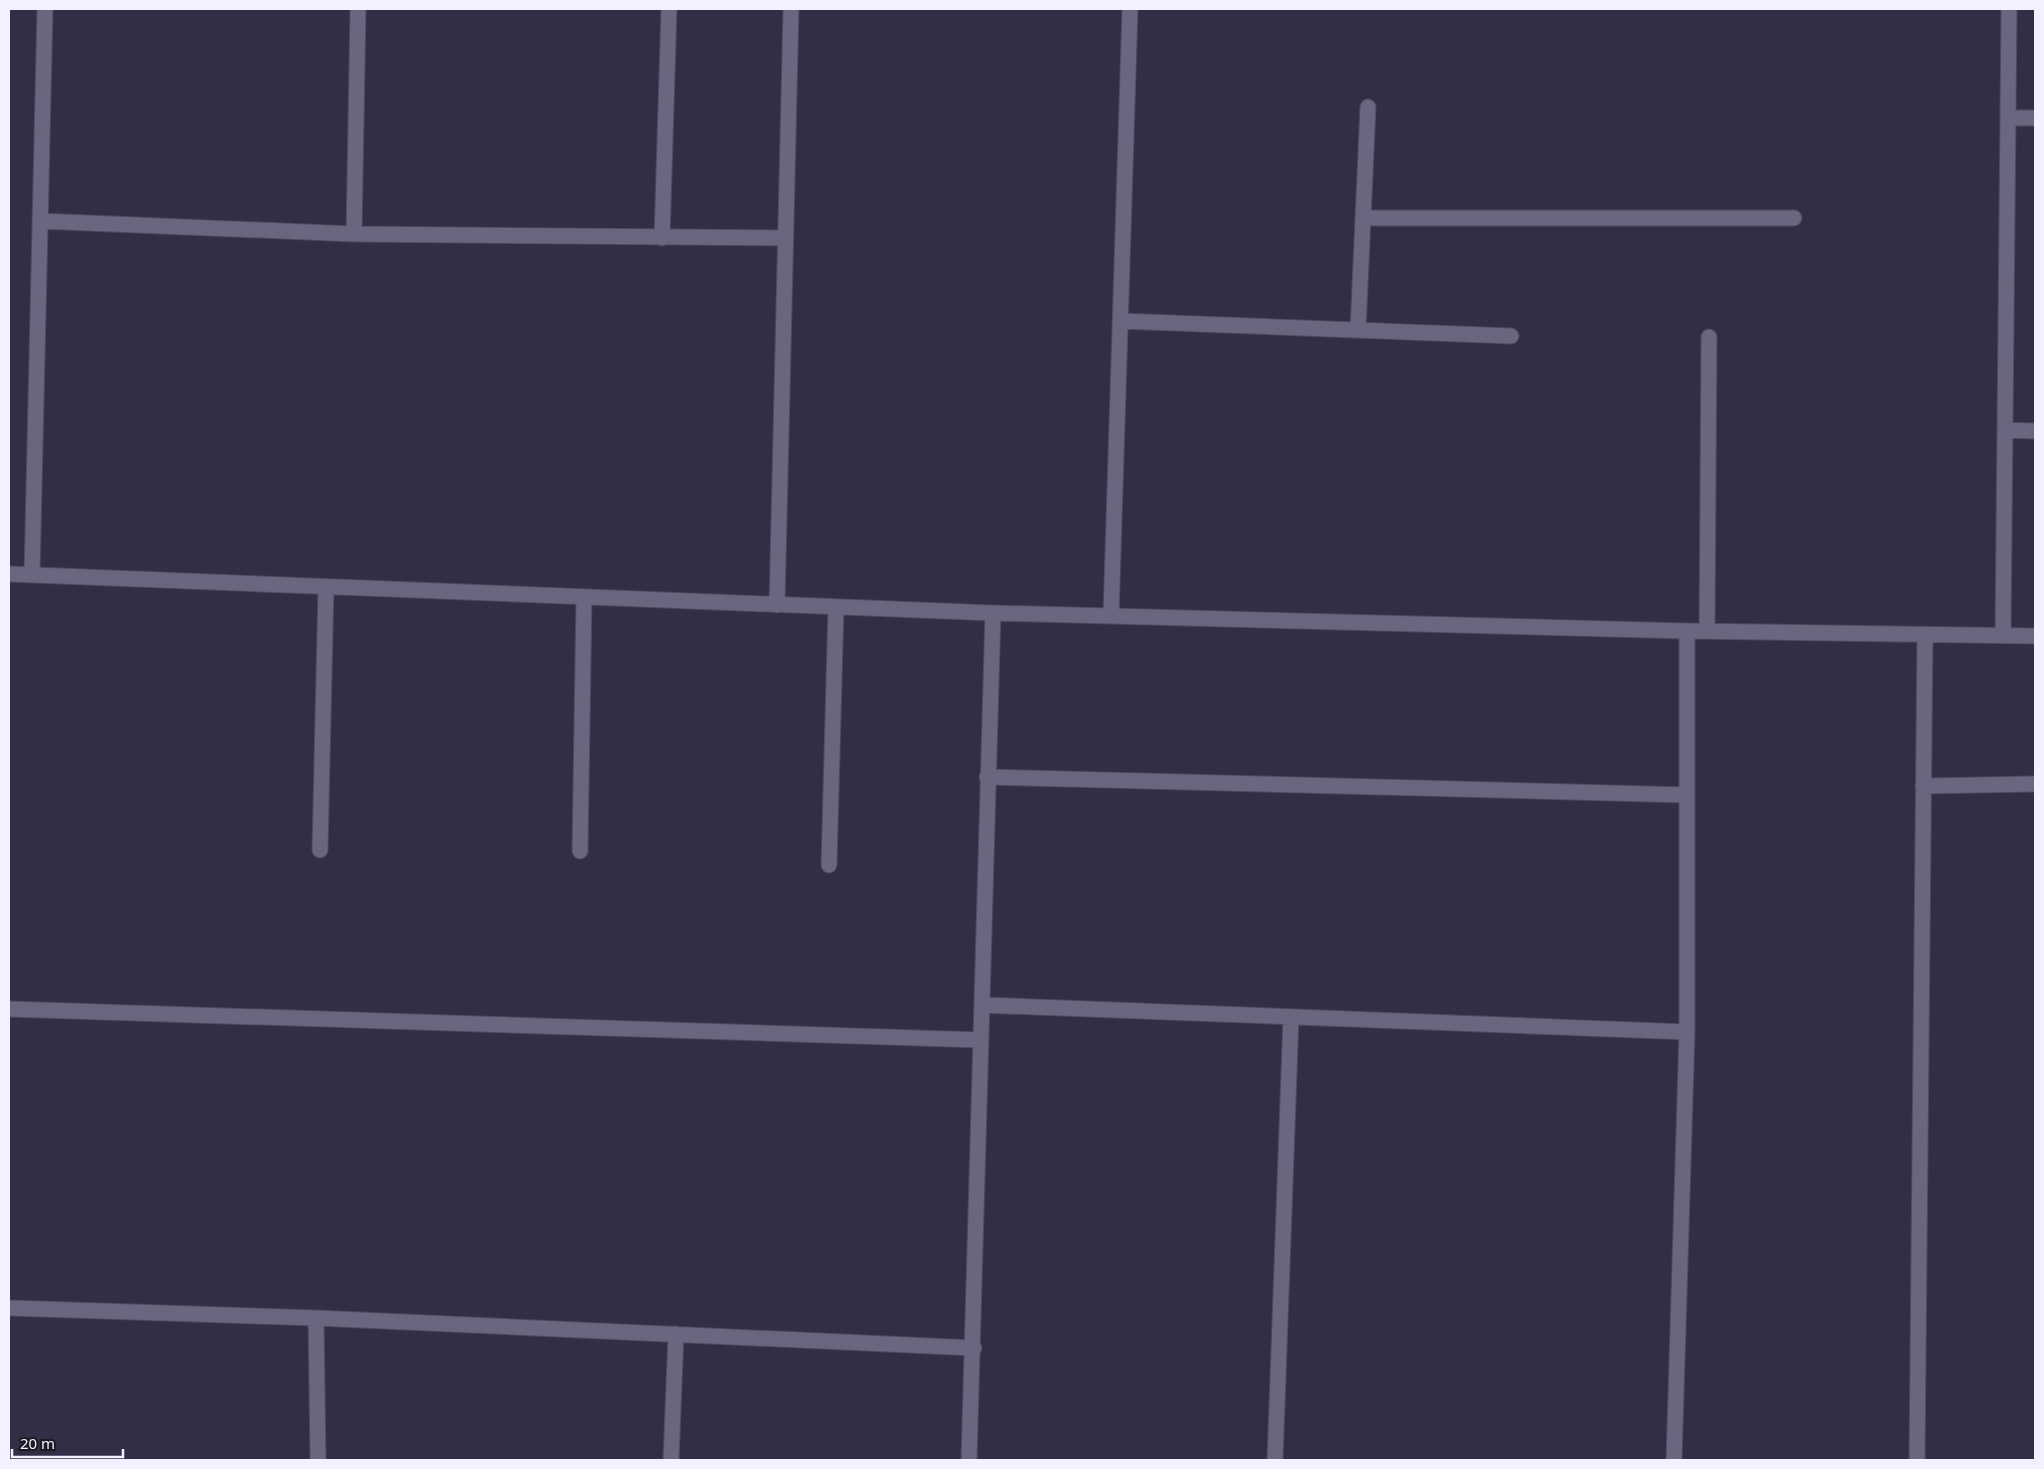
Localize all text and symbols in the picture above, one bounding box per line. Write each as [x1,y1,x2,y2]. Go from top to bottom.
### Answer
scale bar [12,1426,124,1458]
text: 20 m [20,1433,55,1453]

